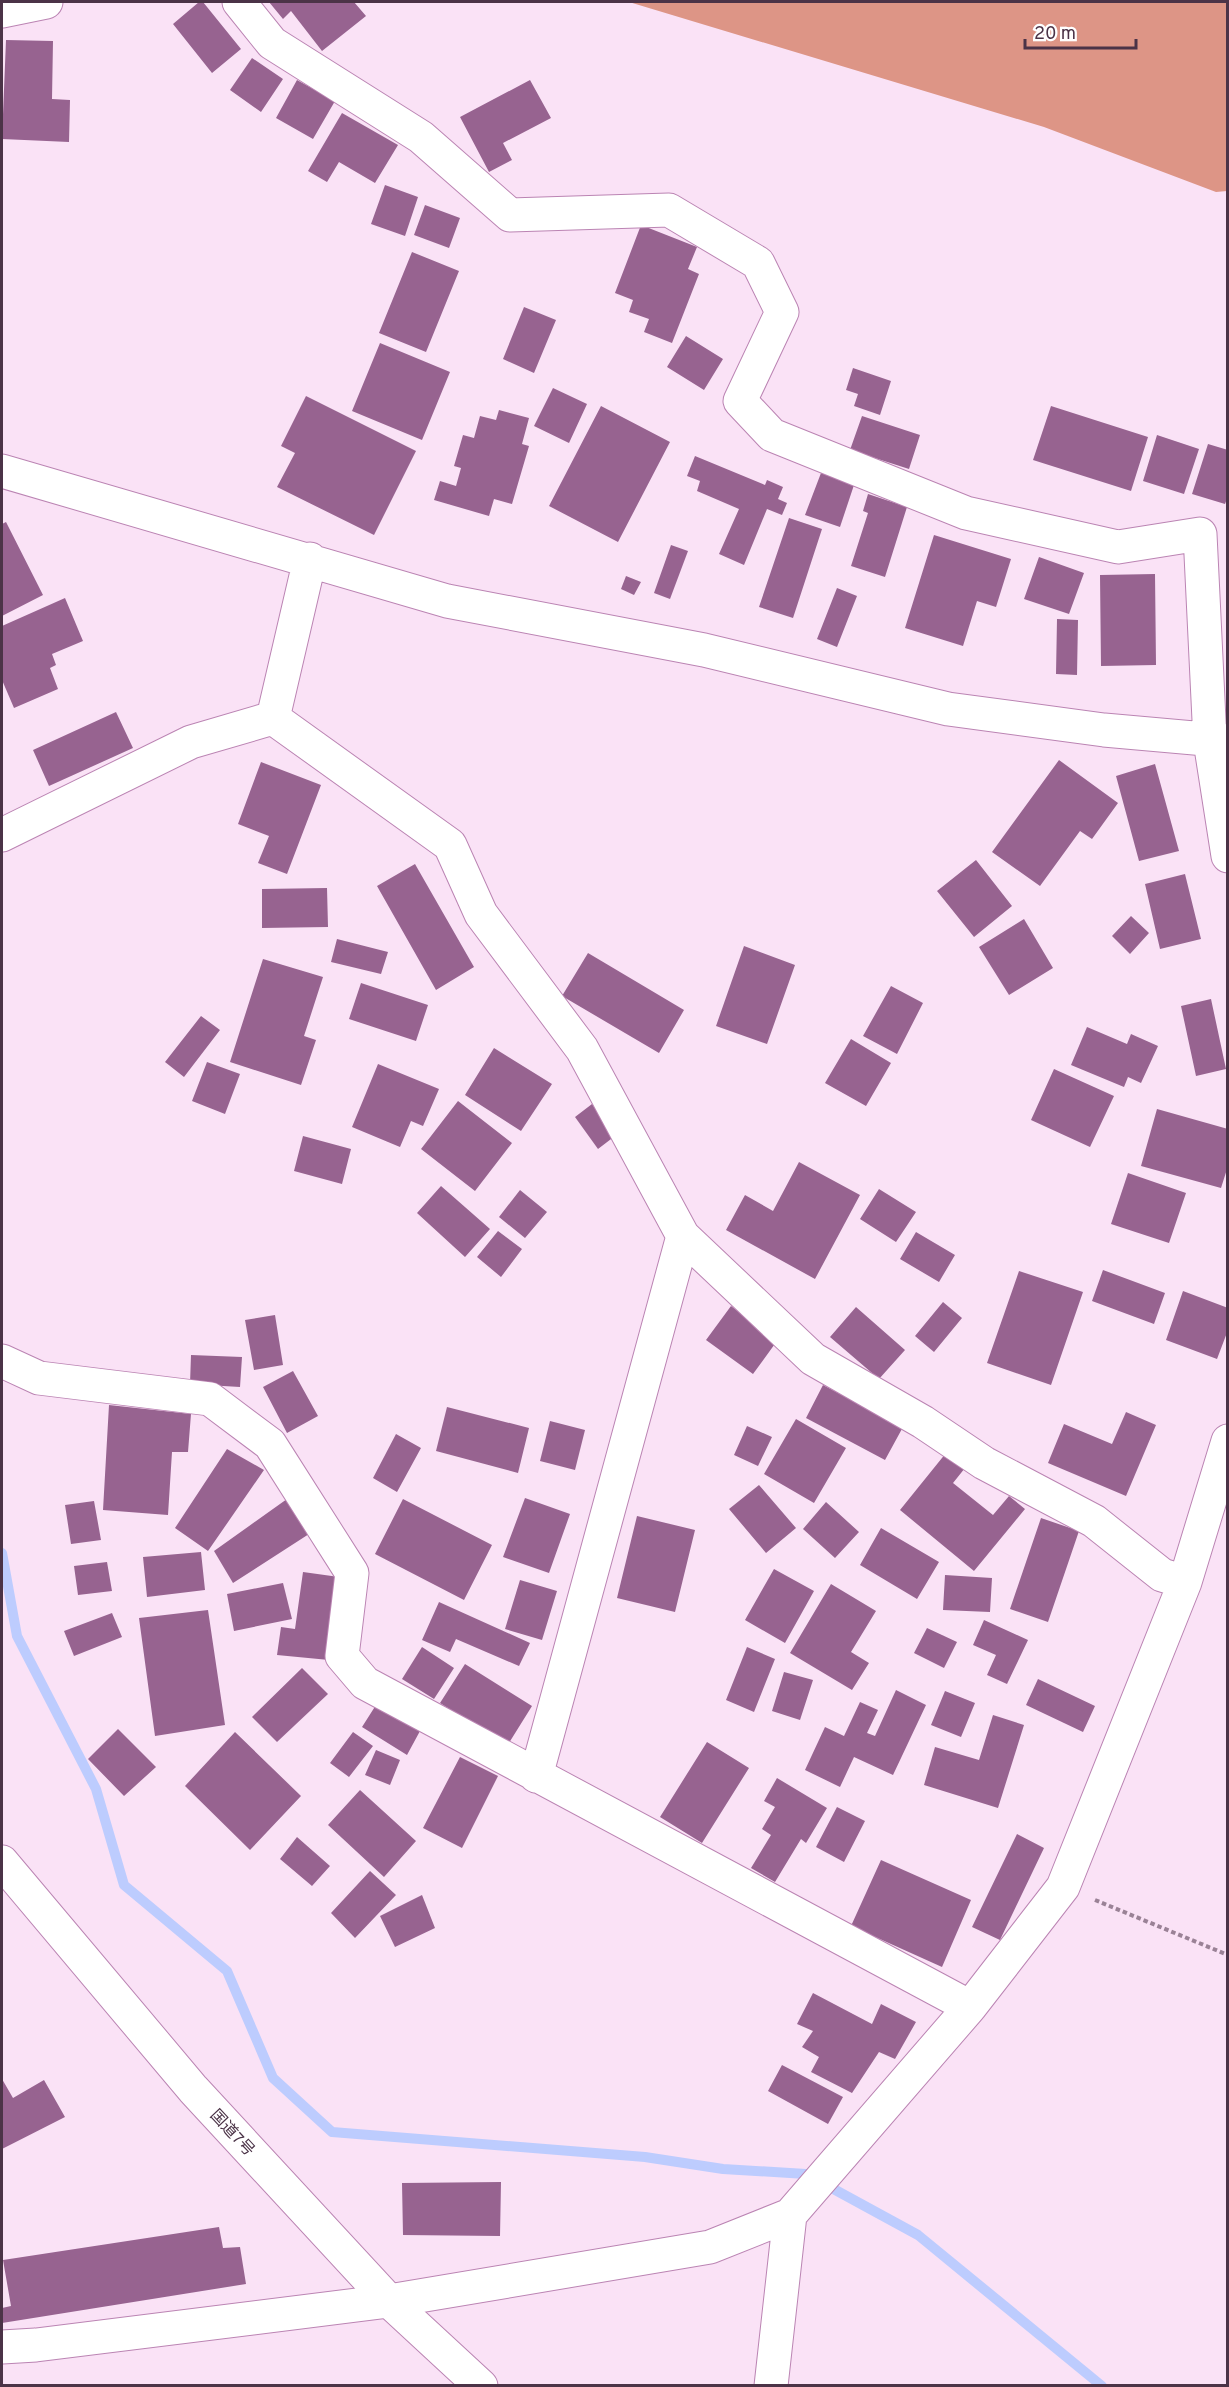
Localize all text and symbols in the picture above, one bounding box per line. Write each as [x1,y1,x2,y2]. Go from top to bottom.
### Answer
scale bar [1025,12,1136,50]
text: 20 m [1034,23,1076,46]
street label: 国道7号 [205,2106,258,2161]

